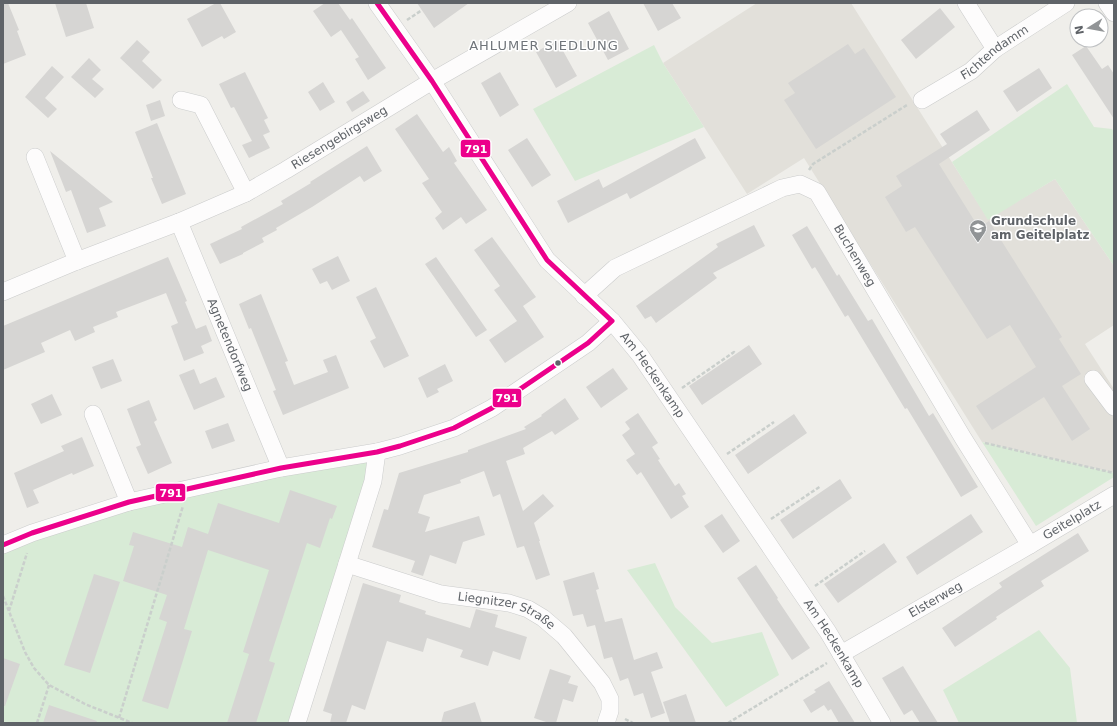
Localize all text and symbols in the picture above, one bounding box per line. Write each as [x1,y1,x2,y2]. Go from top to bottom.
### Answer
north arrow [1069,8,1109,48]
street label: Fichtendamm [958,22,1031,83]
text: N [1072,24,1087,36]
district label: AHLUMER SIEDLUNG [469,38,619,53]
street label: Riesengebirgsweg [289,103,390,172]
line badge: 791 [460,139,491,158]
text: 791 [465,143,487,156]
place label: Grundschule am Geitelplatz [991,214,1089,242]
school or university icon: Grundschule am Geitelplatz [968,218,988,243]
street label: Buchenweg [831,222,879,289]
street label: Agnetendorfweg [204,296,255,393]
street label: Am Heckenkamp [617,330,688,421]
unlabelled marker [553,358,563,368]
line badge: 791 [492,388,522,408]
text: 791 [496,392,518,405]
line badge: 791 [155,483,186,502]
text: 791 [160,487,182,500]
street label: Geitelplatz [1041,497,1103,543]
street label: Elsterweg [906,579,965,620]
street label: Liegnitzer Straße [457,589,558,632]
street label: Am Heckenkamp [801,597,867,690]

